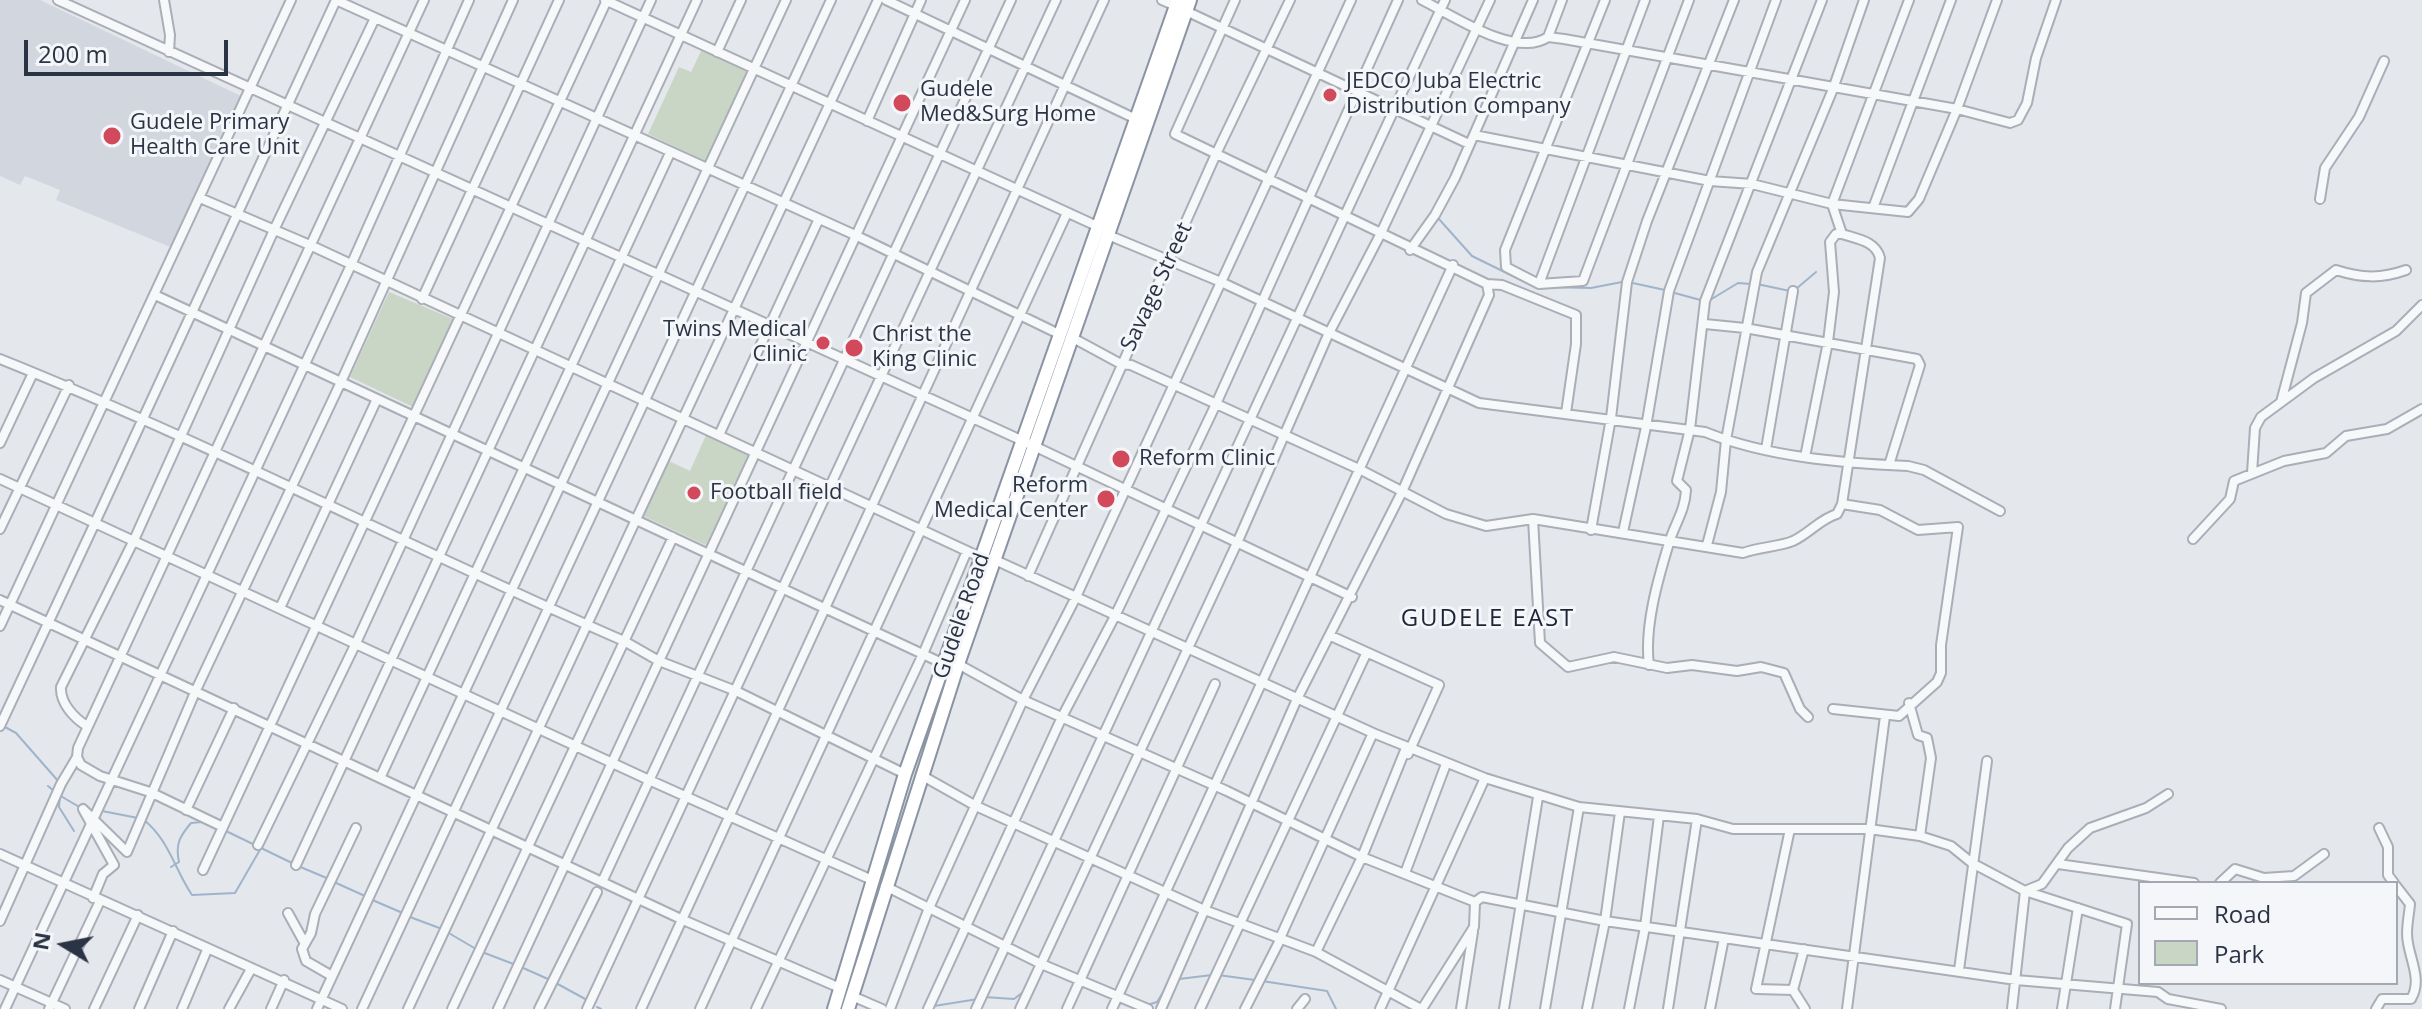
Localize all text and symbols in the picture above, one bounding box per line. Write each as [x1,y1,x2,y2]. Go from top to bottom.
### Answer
scale bar [28,24,232,74]
text: 200 m [38,37,108,70]
place label: JEDCO Juba Electric Distribution Company [1346,69,1571,120]
place label: Gudele Med&Surg Home [920,77,1096,128]
marker: JEDCO Juba Electric Distribution Company [1321,86,1339,104]
marker: Gudele Med&Surg Home [891,92,913,114]
place label: Gudele Primary Health Care Unit [130,110,299,162]
marker: Gudele Primary Health Care Unit [101,125,123,147]
street label: Savage Street [1116,218,1198,356]
place label: Twins Medical Clinic [663,317,807,368]
place label: Christ the King Clinic [872,322,977,374]
marker: Twins Medical Clinic [814,334,832,352]
marker: Christ the King Clinic [843,337,865,359]
place label: Reform Clinic [1139,446,1275,472]
marker: Reform Clinic [1110,448,1132,470]
place label: Reform Medical Center [934,473,1088,524]
place label: Football field [710,480,842,506]
marker: Football field [685,484,703,502]
marker: Reform Medical Center [1095,488,1117,510]
street label: Gudele Road [928,550,996,682]
district label: GUDELE EAST [1401,605,1575,633]
legend [2138,881,2398,985]
text: Road [2214,897,2271,930]
north arrow [24,905,104,985]
text: N [24,929,57,952]
text: Park [2214,937,2264,970]

